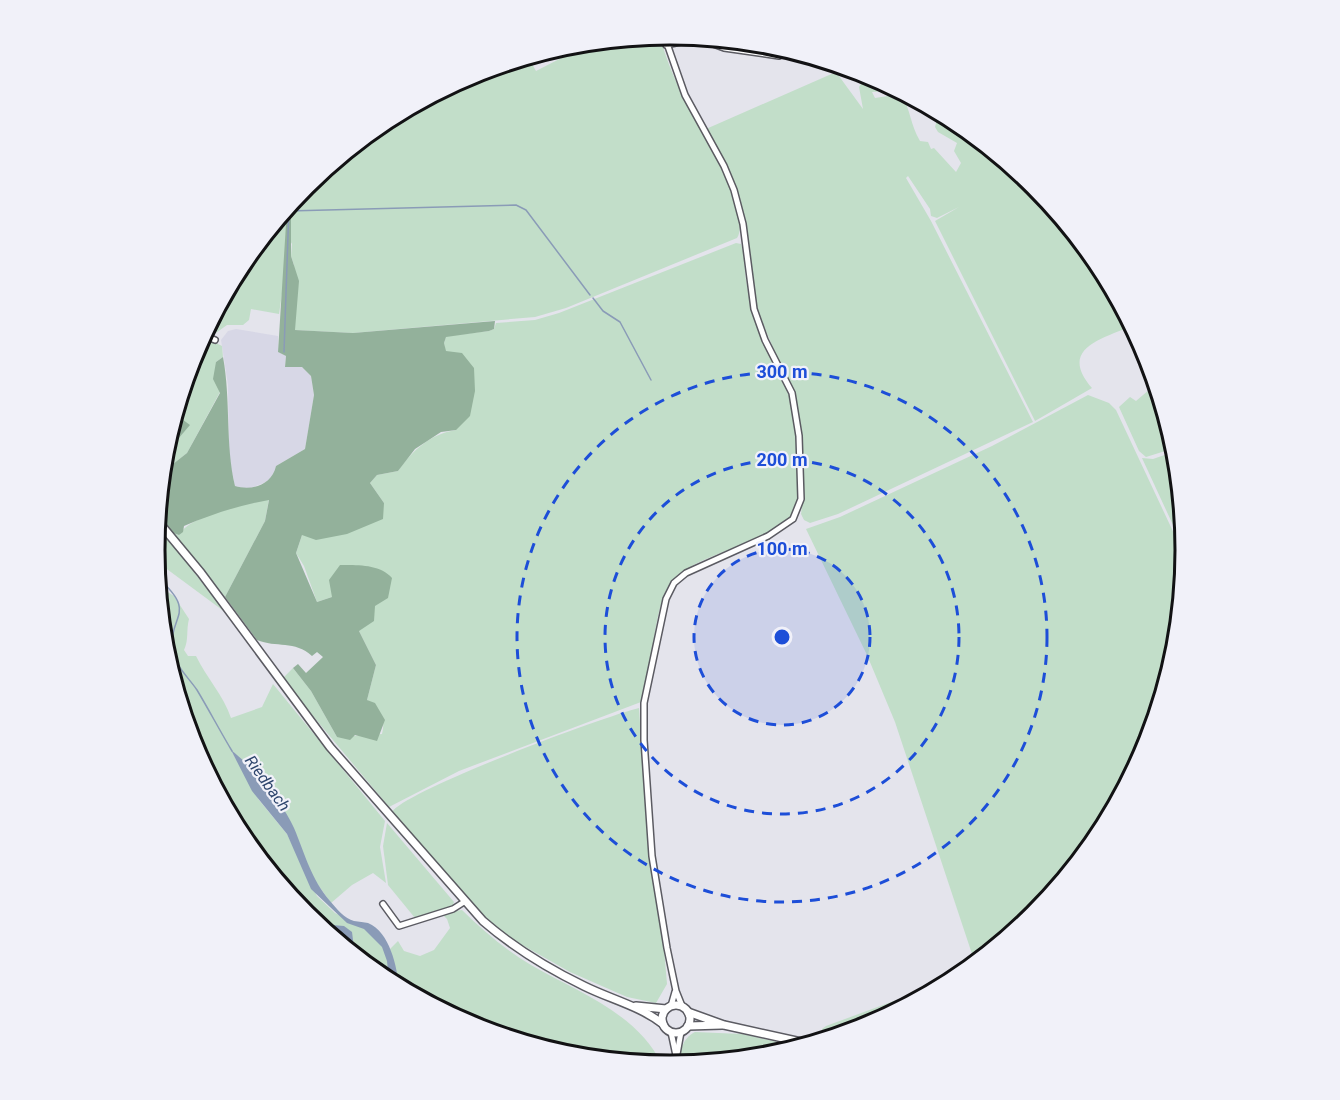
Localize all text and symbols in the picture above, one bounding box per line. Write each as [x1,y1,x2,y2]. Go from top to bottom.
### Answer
text: 300 m [756,361,808,382]
text: 200 m [756,449,808,470]
text: 100 m [756,538,808,559]
centre of rings [772,627,792,647]
water label: Riedbach [241,752,294,815]

